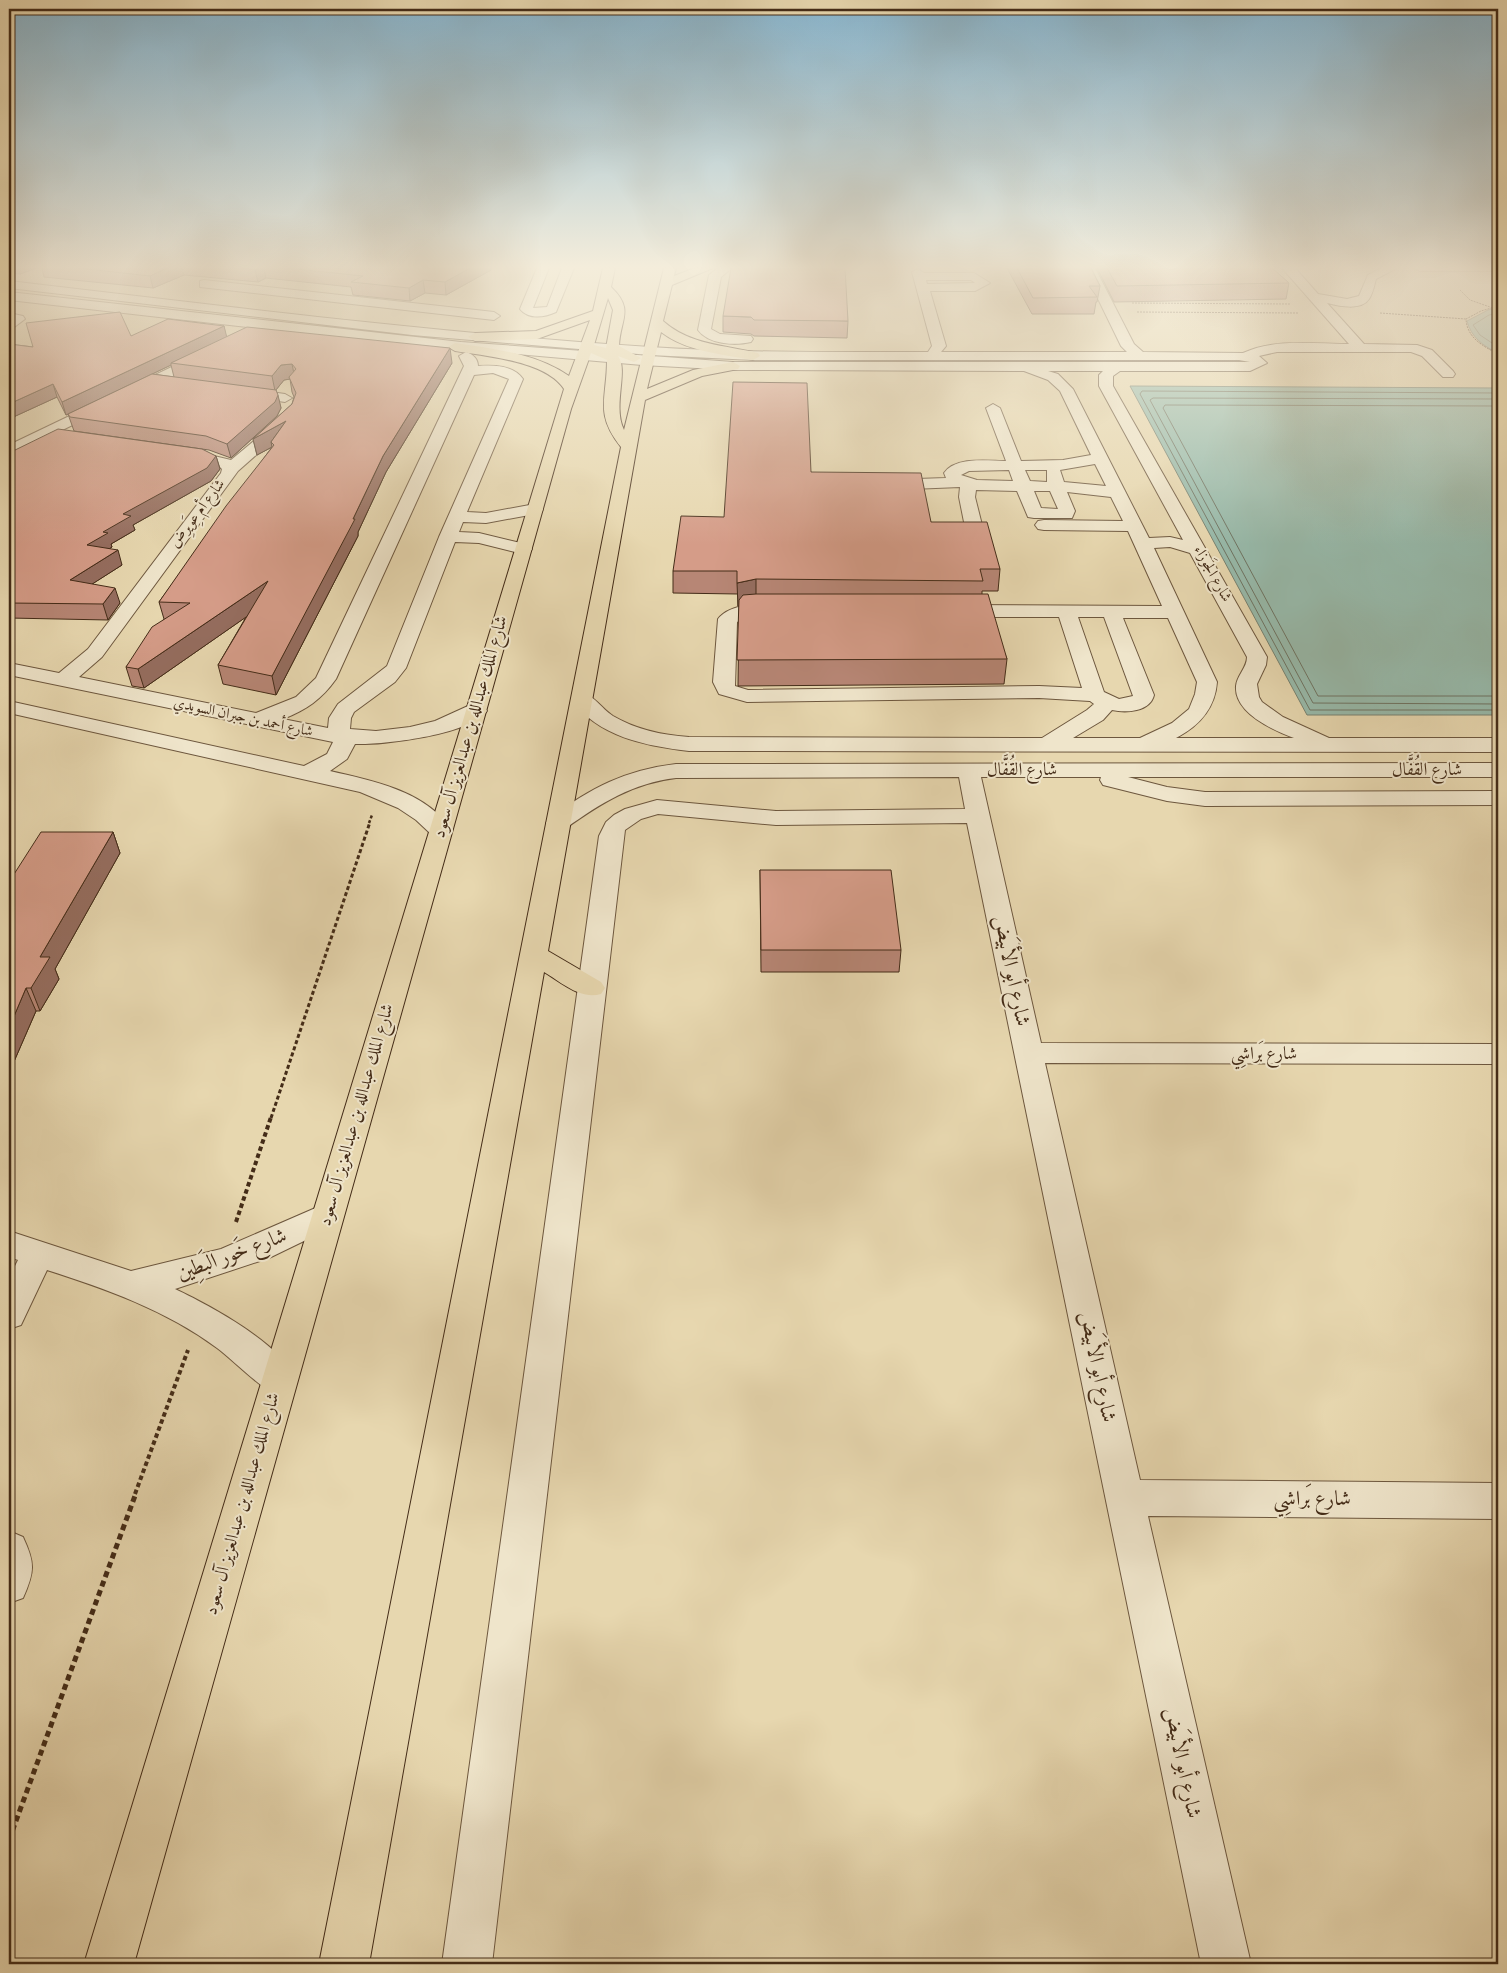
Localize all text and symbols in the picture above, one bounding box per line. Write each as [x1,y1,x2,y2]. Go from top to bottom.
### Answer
street label: شارع أم عِوَيرِض [164,474,232,553]
street label: شارع الجَوزاء [1187,541,1238,607]
street label: شارع الملك عبدالله بن عبدالعزيز آل سعود [427,613,516,842]
street label: شارع أحمد بن جبران السويدي [171,691,315,744]
street label: شارع القُفَّال [987,754,1057,784]
street label: شارع القُفَّال [1392,754,1462,784]
street label: شارع أبو الأبيَض [983,913,1039,1029]
street label: شارع الملك عبدالله بن عبدالعزيز آل سعود [313,1001,402,1230]
street label: شارع بَراشِي [1231,1040,1297,1070]
street label: شارع خَور البَطِين [172,1220,292,1290]
street label: شارع أبو الأبيَض [1069,1309,1125,1425]
street label: شارع الملك عبدالله بن عبدالعزيز آل سعود [199,1390,288,1619]
street label: شارع بَراشِي [1273,1483,1351,1518]
street label: شارع أبو الأبيَض [1154,1705,1210,1821]

